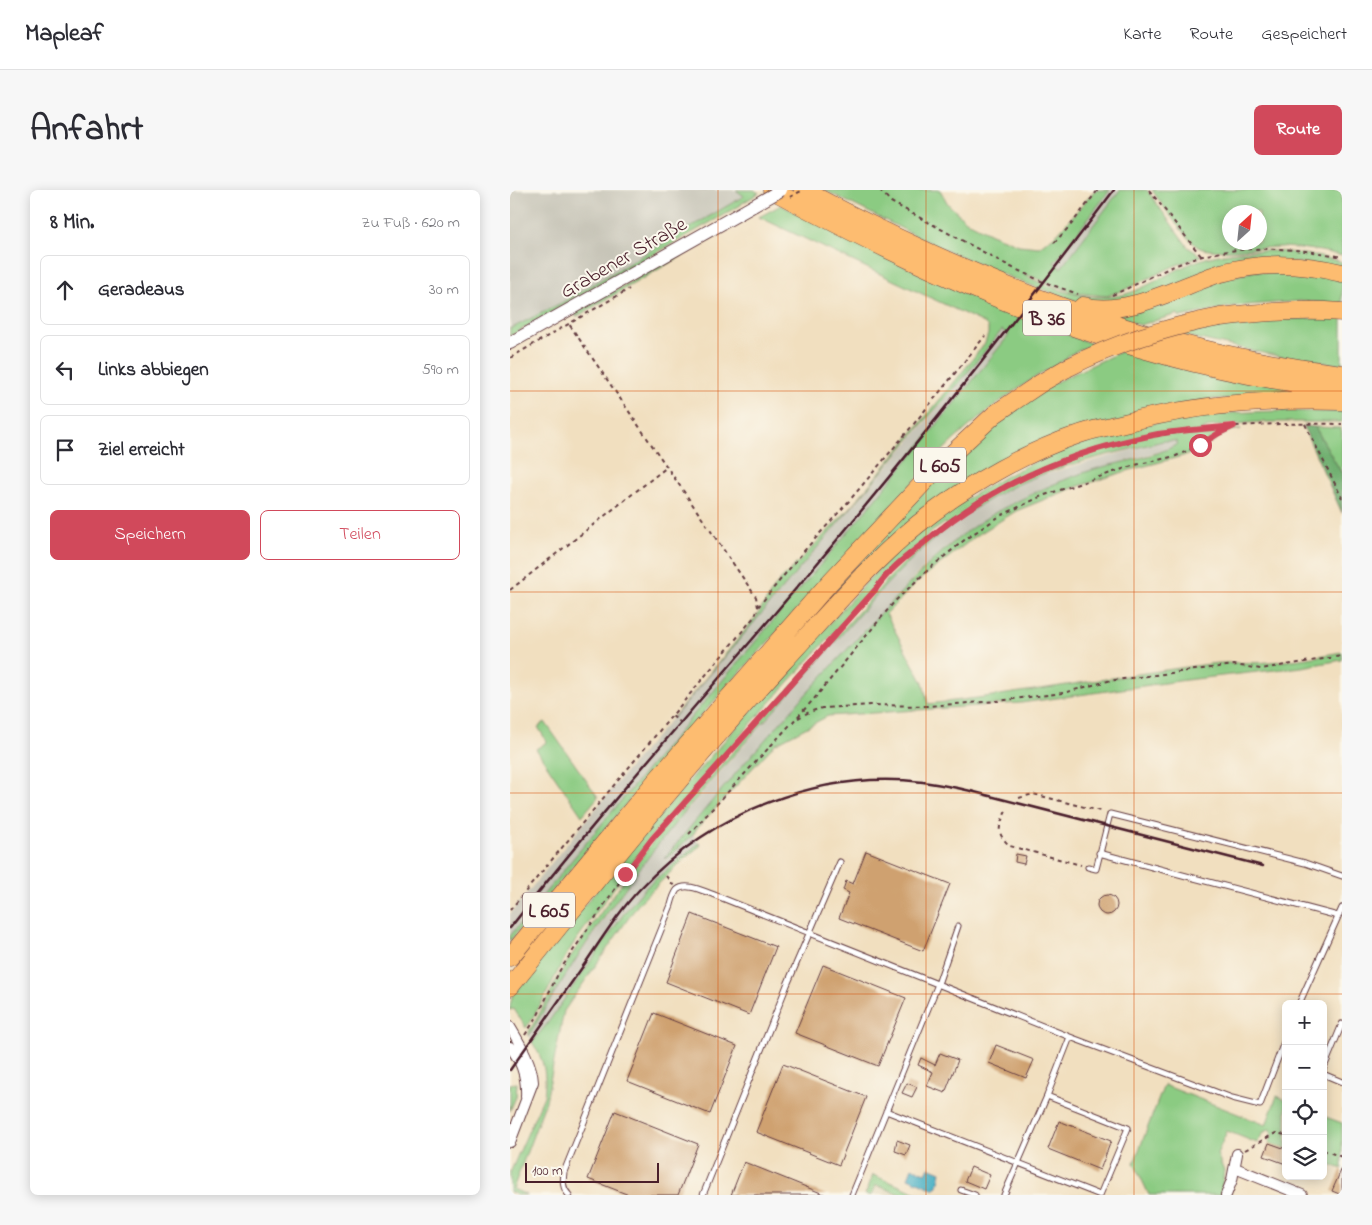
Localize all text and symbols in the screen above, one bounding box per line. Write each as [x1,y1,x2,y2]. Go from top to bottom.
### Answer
text: Mapleaf [25,17,104,52]
text: Karte [1123,22,1161,48]
text: Route [1189,22,1233,48]
text: Gespeichert [1261,22,1347,48]
text: Anfahrt [30,105,143,156]
button: Route [1254,105,1342,155]
north arrow [1222,205,1267,250]
text: 8 Min. [50,208,94,238]
street label: Grabener Straße [555,210,693,307]
text: Zu Fuß · 620 m [361,211,460,235]
icon: ahead [51,276,79,304]
text: Geradeaus [98,277,185,304]
text: 30 m [429,278,459,302]
road number: B 36 [1023,300,1071,336]
icon: left [51,356,79,384]
text: Links abbiegen [98,357,209,384]
text: 590 m [422,358,459,382]
route start [1189,434,1212,457]
icon: arrive [51,436,79,464]
text: Ziel erreicht [98,437,185,464]
road number: L 605 [914,448,966,482]
button: Speichern [50,510,250,560]
button: Teilen [260,510,460,560]
route end [614,863,637,886]
road number: L 605 [523,892,575,928]
map controls [1282,1000,1327,1180]
button: + [1282,1000,1327,1045]
button: − [1282,1045,1327,1090]
button: locate [1282,1090,1327,1135]
button: layers [1282,1135,1327,1180]
scale bar [525,1160,659,1183]
text: 100 m [532,1161,563,1182]

